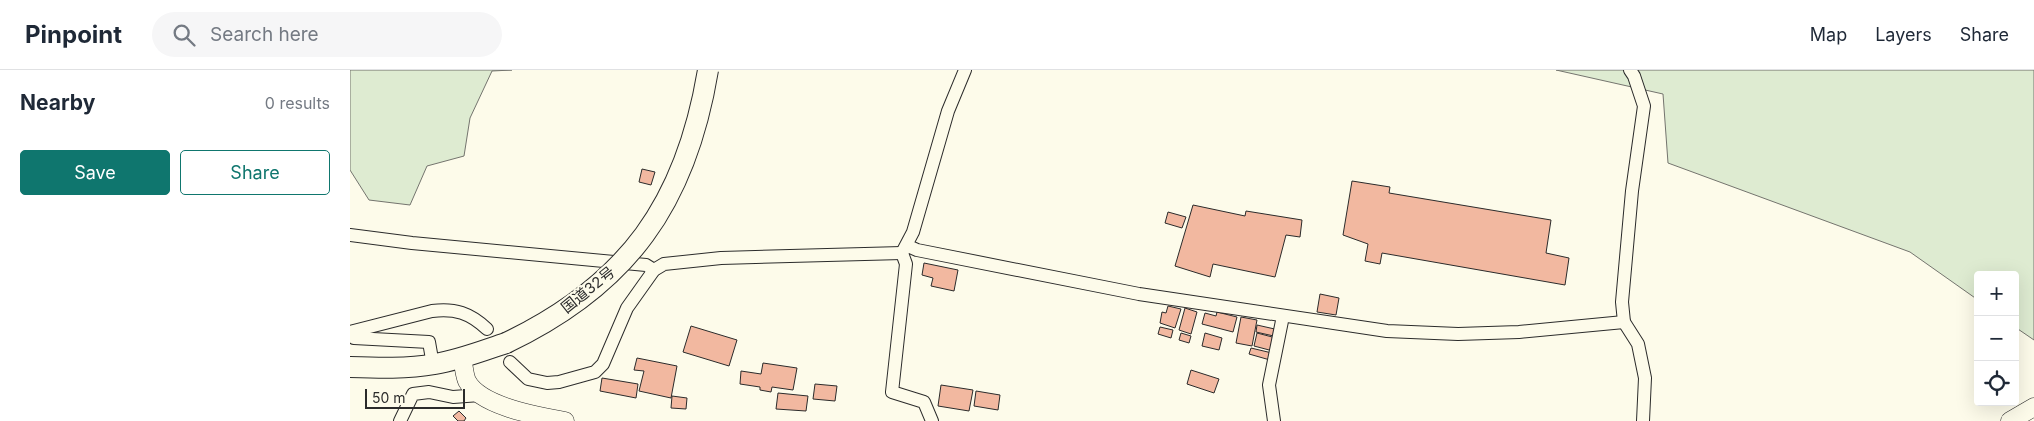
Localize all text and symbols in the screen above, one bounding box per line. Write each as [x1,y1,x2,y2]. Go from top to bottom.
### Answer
search box [152,12,502,57]
text: Pinpoint [25,20,122,49]
icon: search [170,21,198,49]
text: Search here [210,23,319,46]
text: Map [1810,24,1847,45]
text: Layers [1875,24,1932,45]
text: Share [1960,24,2009,45]
text: Nearby [20,90,95,115]
text: 0 results [265,93,330,113]
button: Save [20,150,170,195]
button: Share [180,150,330,195]
street label: 国道32号 [557,262,618,317]
map controls [1974,271,2019,406]
button: + [1974,271,2019,316]
button: − [1974,316,2019,361]
button: locate [1974,361,2019,406]
scale bar [365,386,465,409]
text: 50 m [372,389,406,406]

